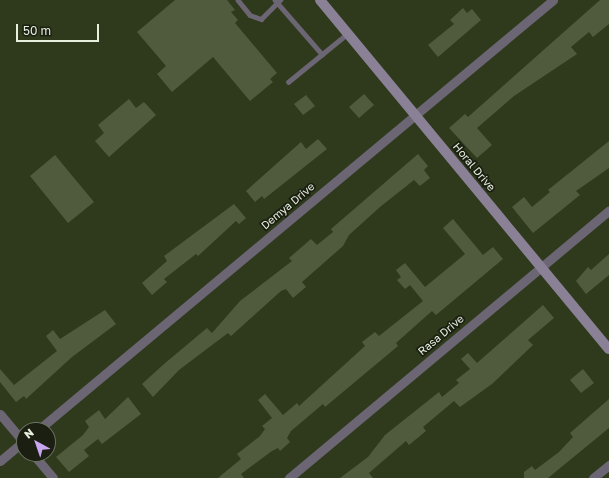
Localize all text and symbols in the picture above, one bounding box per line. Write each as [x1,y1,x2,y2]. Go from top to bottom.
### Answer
scale bar [18,16,101,42]
text: 50 m [23,23,51,38]
street label: Horal Drive [450,140,498,194]
street label: Demya Drive [259,180,317,232]
street label: Rasa Drive [415,312,467,358]
north arrow [16,422,56,462]
text: N [21,426,36,441]

